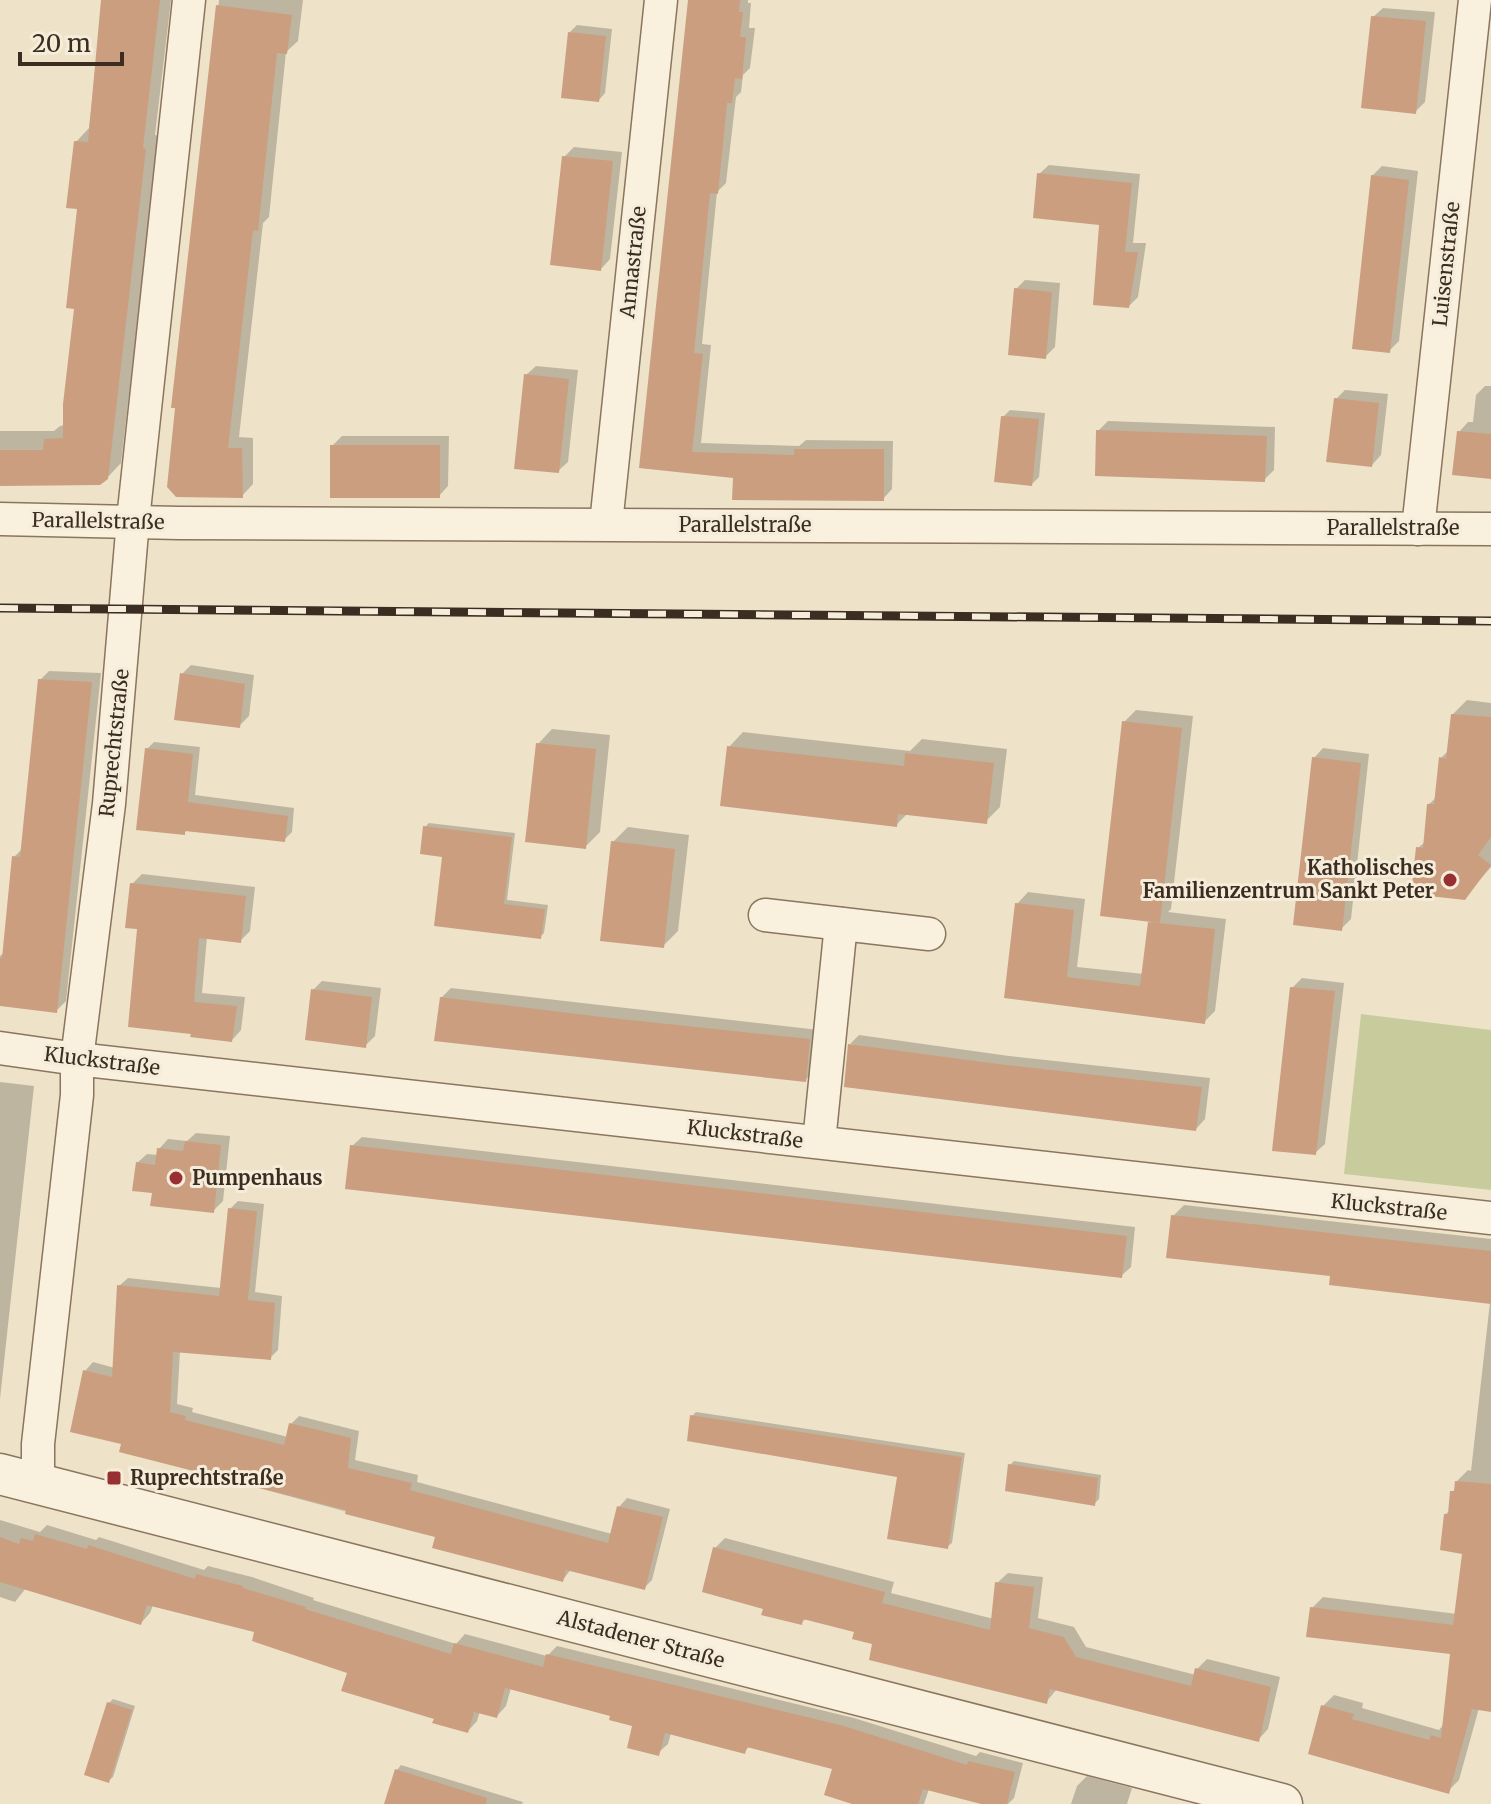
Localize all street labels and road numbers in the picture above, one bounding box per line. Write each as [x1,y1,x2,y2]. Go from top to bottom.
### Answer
street label: Luisenstraße [1427,200,1465,328]
street label: Annastraße [614,205,651,320]
street label: Parallelstraße [31,507,165,534]
street label: Parallelstraße [679,512,811,537]
street label: Parallelstraße [1327,515,1459,540]
street label: Ruprechtstraße [93,668,134,818]
street label: Kluckstraße [43,1041,161,1080]
street label: Kluckstraße [686,1114,804,1153]
street label: Kluckstraße [1330,1188,1448,1225]
street label: Alstadener Straße [554,1604,727,1673]

